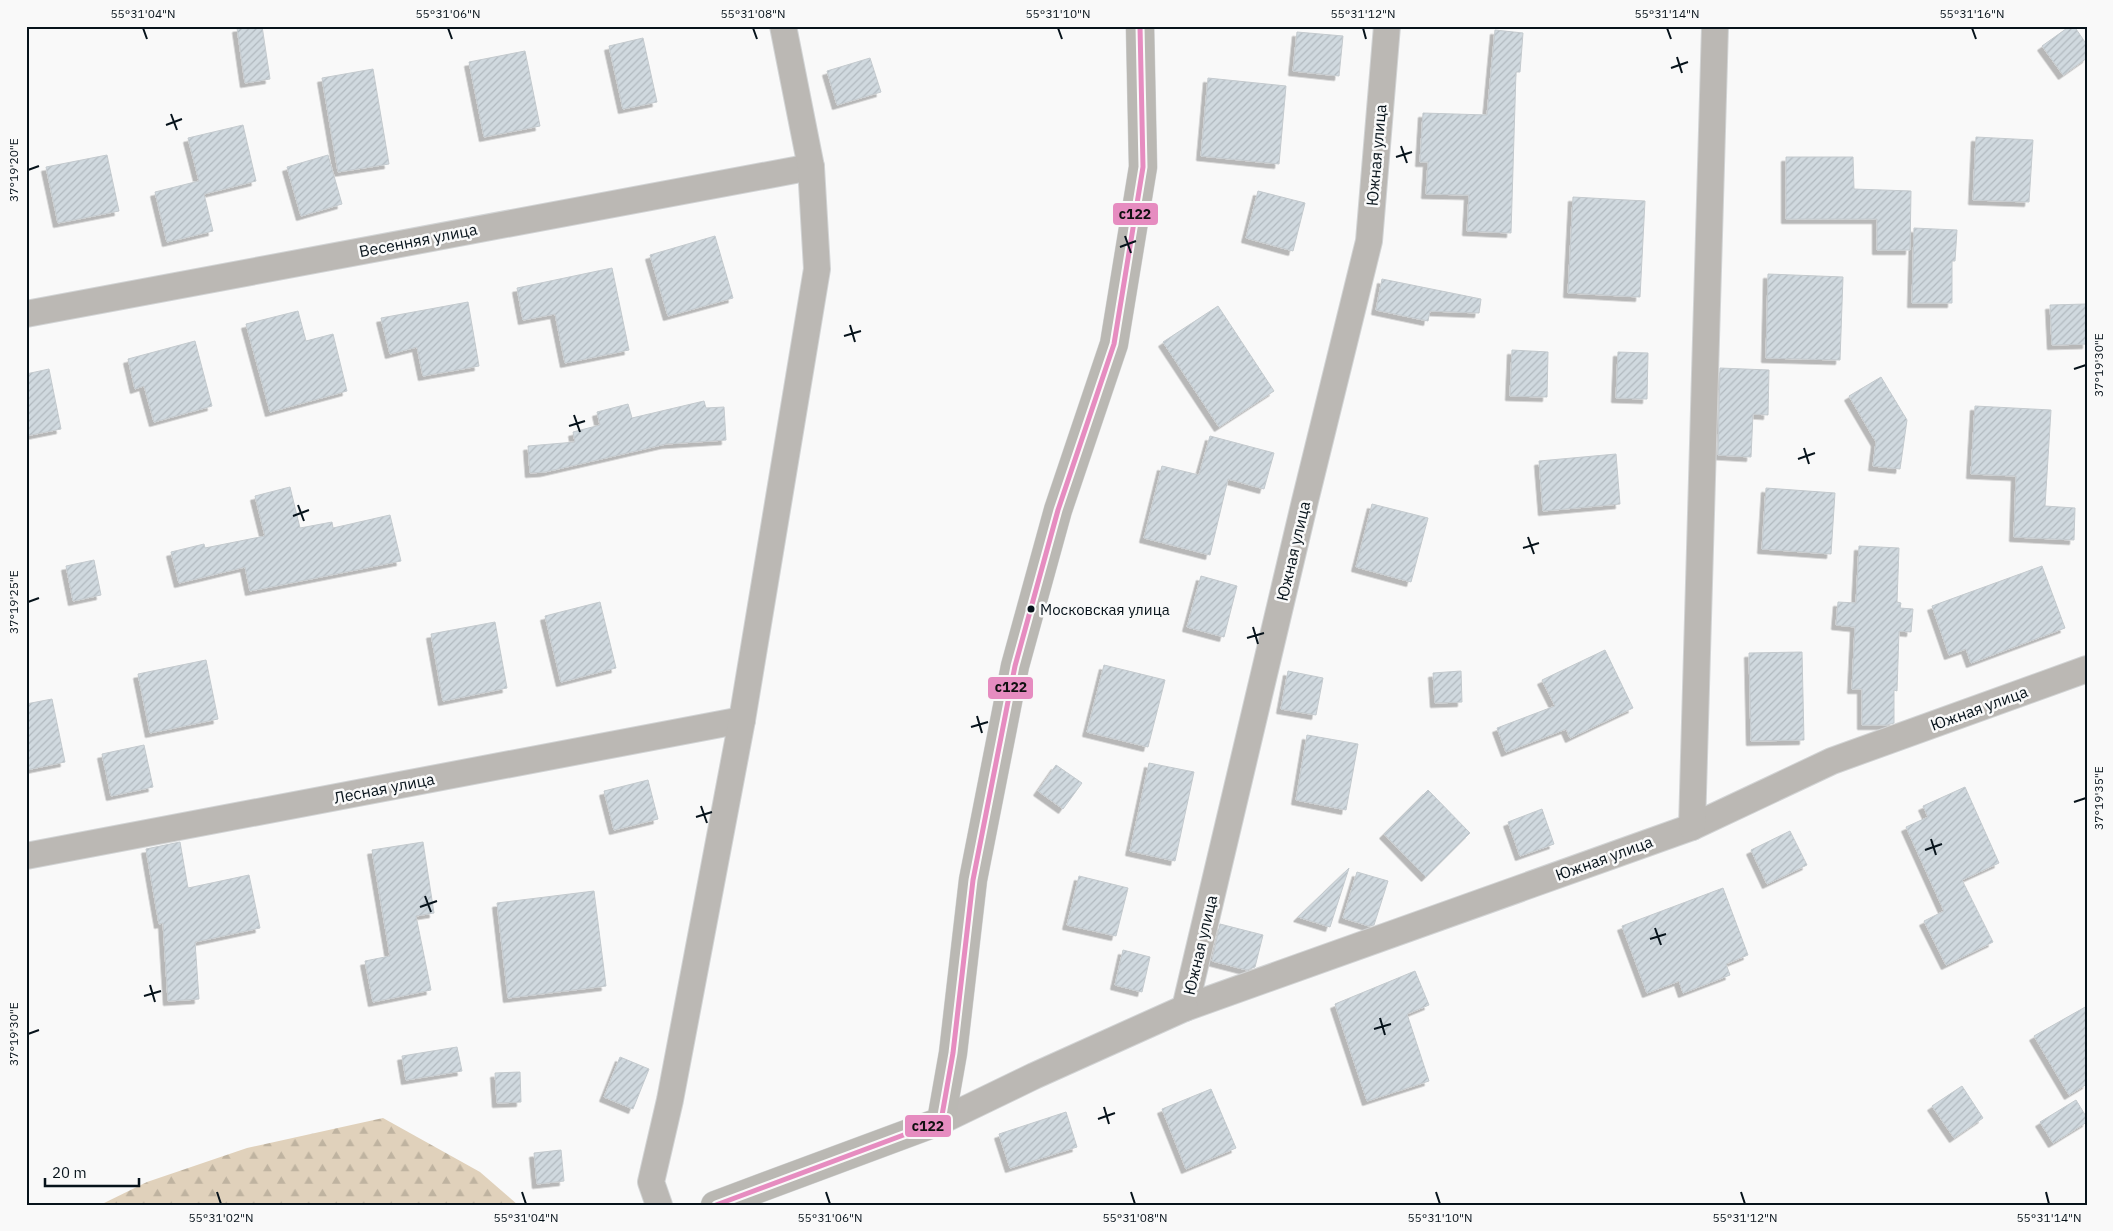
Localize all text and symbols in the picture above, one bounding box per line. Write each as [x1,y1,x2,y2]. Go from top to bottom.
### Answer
text: 55°31'04"N [110,6,176,21]
text: 55°31'06"N [415,6,481,21]
text: 55°31'08"N [720,6,786,21]
text: 55°31'10"N [1025,6,1091,21]
text: 55°31'12"N [1330,6,1396,21]
text: 55°31'14"N [1634,6,1700,21]
text: 55°31'16"N [1939,6,2005,21]
street label: Южная улица [1362,103,1390,207]
text: 37°19'20"E [6,138,21,202]
line badge: с122 [1112,202,1159,226]
text: с122 [1119,205,1151,223]
street label: Весенняя улица [357,219,479,261]
text: 37°19'30"E [2091,333,2106,397]
street label: Южная улица [1272,499,1314,603]
text: 37°19'25"E [6,570,21,634]
place label: Московская улица [1040,600,1170,619]
marker: Московская улица [1026,604,1036,614]
line badge: с122 [987,676,1034,700]
text: с122 [995,678,1027,696]
street label: Южная улица [1928,681,2031,735]
text: 37°19'35"E [2091,766,2106,830]
street label: Лесная улица [332,768,437,808]
street label: Южная улица [1553,831,1656,885]
street label: Южная улица [1179,893,1221,997]
text: 37°19'30"E [6,1002,21,1066]
line badge: с122 [904,1114,952,1138]
text: с122 [912,1117,944,1135]
scale bar [45,1156,139,1188]
text: 20 m [52,1163,87,1182]
text: 55°31'02"N [188,1210,254,1225]
text: 55°31'04"N [493,1210,559,1225]
text: 55°31'06"N [797,1210,863,1225]
text: 55°31'08"N [1102,1210,1168,1225]
text: 55°31'10"N [1407,1210,1473,1225]
text: 55°31'12"N [1712,1210,1778,1225]
text: 55°31'14"N [2016,1210,2082,1225]

